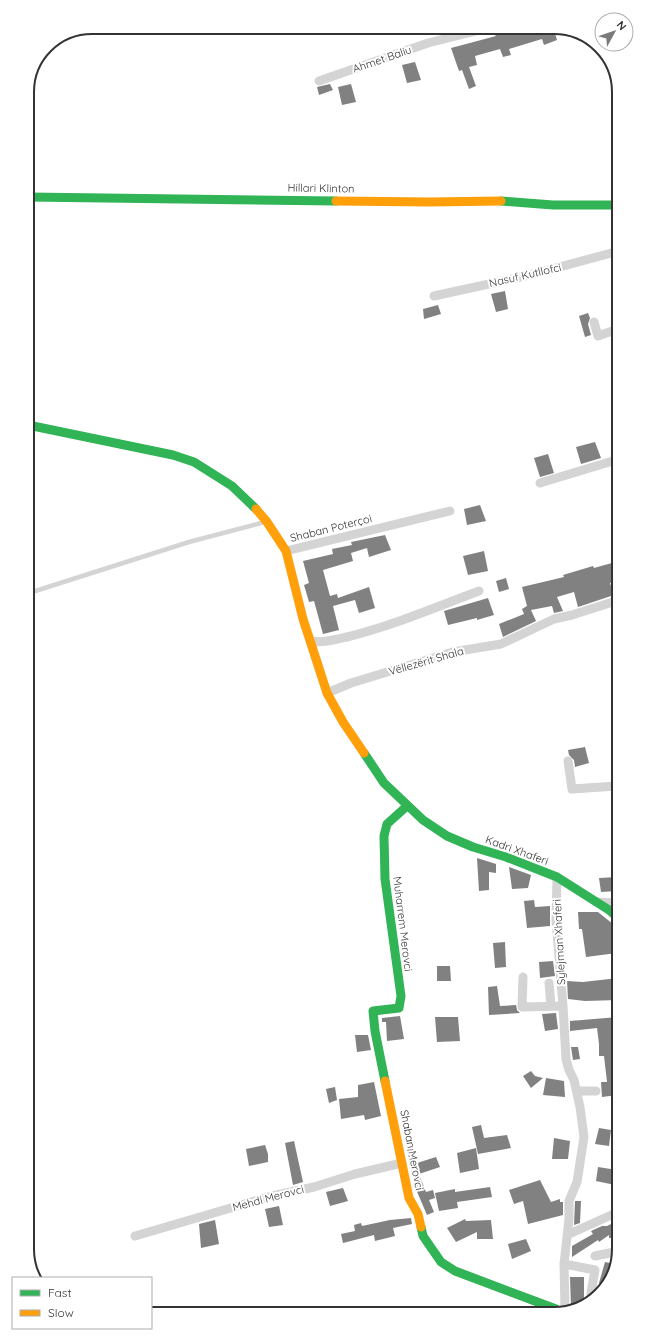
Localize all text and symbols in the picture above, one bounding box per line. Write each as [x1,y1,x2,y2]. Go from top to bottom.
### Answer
north arrow [594,12,634,52]
text: N [614,18,630,33]
street label: Ahmet Baliu [351,42,413,76]
street label: Hillari Klinton [287,180,355,196]
street label: Nasuf Kutllofci [488,260,562,290]
street label: Shaban Poterçoi [289,511,373,545]
street label: Vëllezërit Shala [387,644,465,678]
street label: Kadri Xhaferi [483,832,551,868]
street label: Muharrem Merovci [390,876,416,972]
street label: Sylejman Xhaferi [550,899,568,985]
street label: Shaban Merovci [397,1109,427,1191]
street label: Mehdi Merovci [231,1182,305,1214]
legend [12,1277,152,1329]
text: Fast [48,1285,72,1300]
text: Slow [48,1305,74,1320]

